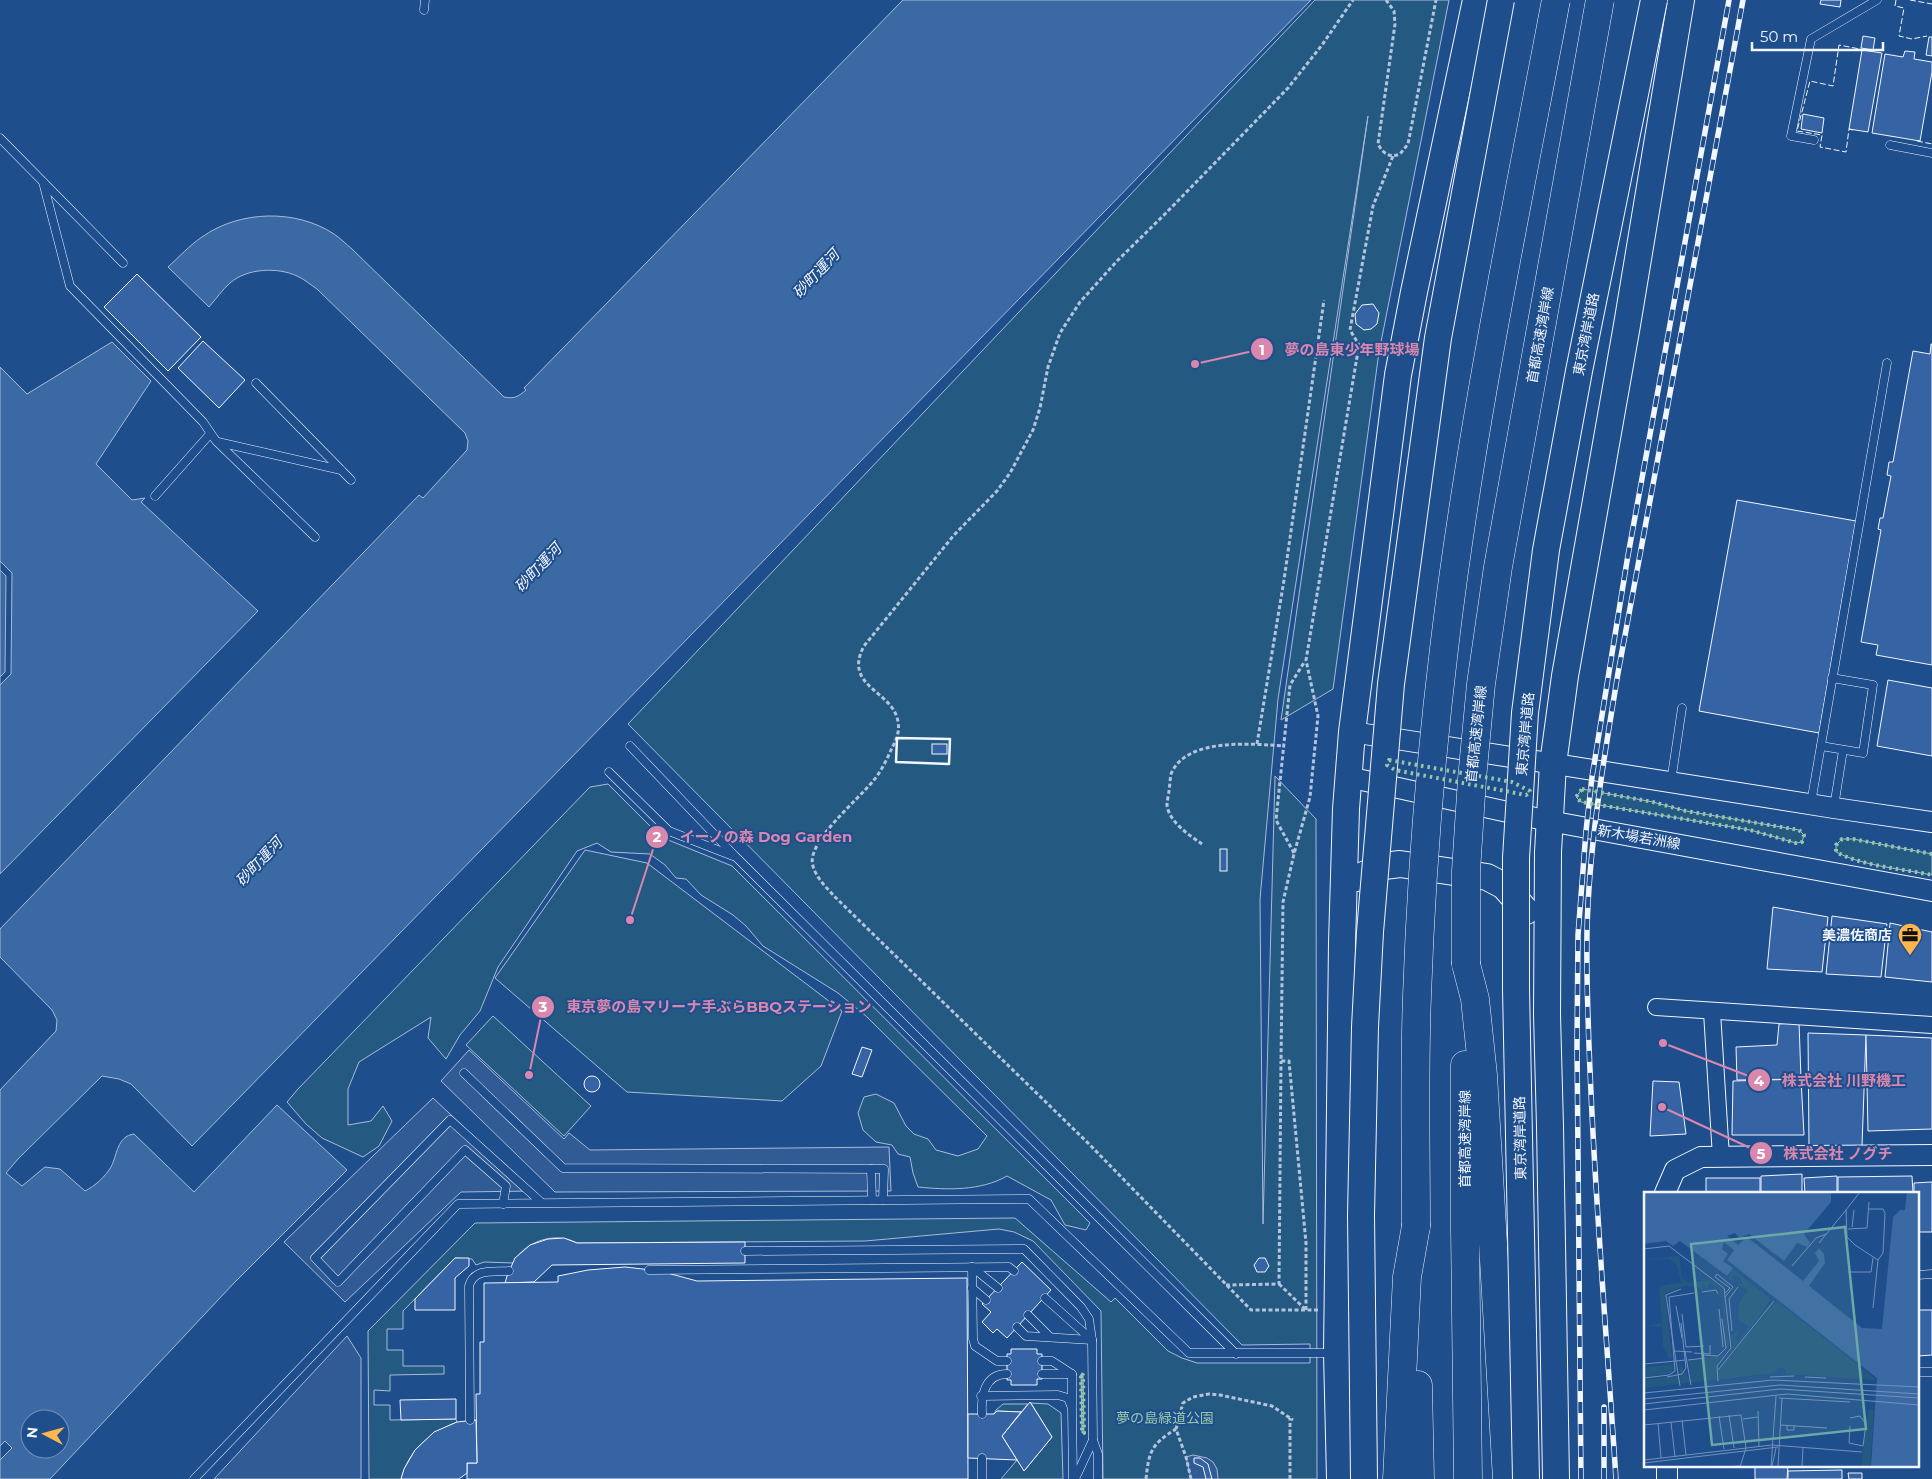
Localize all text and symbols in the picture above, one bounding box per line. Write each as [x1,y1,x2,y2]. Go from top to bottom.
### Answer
scale bar [1752,20,1883,52]
text: 50 m [1760,27,1798,46]
water label: 砂町運河 [788,243,845,302]
street label: 首都高速湾岸線 [1523,285,1557,385]
street label: 東京湾岸道路 [1569,291,1603,377]
callout: 夢の島東少年野球場 [1250,334,1430,364]
text: 1 [1259,340,1265,359]
text: 夢の島東少年野球場 [1284,340,1420,359]
water label: 砂町運河 [510,537,567,596]
street label: 首都高速湾岸線 [1462,684,1490,784]
street label: 東京湾岸道路 [1512,691,1538,777]
street label: 新木場若洲線 [1596,821,1682,853]
callout: イーノの森 Dog Garden [644,822,863,852]
text: 2 [653,827,662,846]
text: イーノの森 Dog Garden [680,827,852,846]
water label: 砂町運河 [231,831,288,890]
office icon: 美濃佐商店 [1897,922,1923,956]
place label: 美濃佐商店 [1822,926,1892,944]
callout: 東京夢の島マリーナ手ぶらBBQステーション [531,992,881,1022]
text: 3 [538,997,548,1016]
text: 東京夢の島マリーナ手ぶらBBQステーション [566,997,872,1016]
callout: 株式会社 川野機工 [1747,1065,1916,1095]
text: 4 [1754,1071,1765,1090]
text: 株式会社 川野機工 [1782,1071,1906,1090]
street label: 首都高速湾岸線 [1456,1090,1474,1188]
street label: 東京湾岸道路 [1510,1096,1530,1180]
callout: 株式会社 ノグチ [1749,1138,1903,1168]
text: 5 [1757,1144,1766,1163]
text: 株式会社 ノグチ [1783,1144,1893,1163]
inset map [1644,1192,1920,1466]
north arrow [20,1409,70,1459]
park label: 夢の島緑道公園 [1116,1409,1214,1427]
text: N [23,1426,42,1439]

